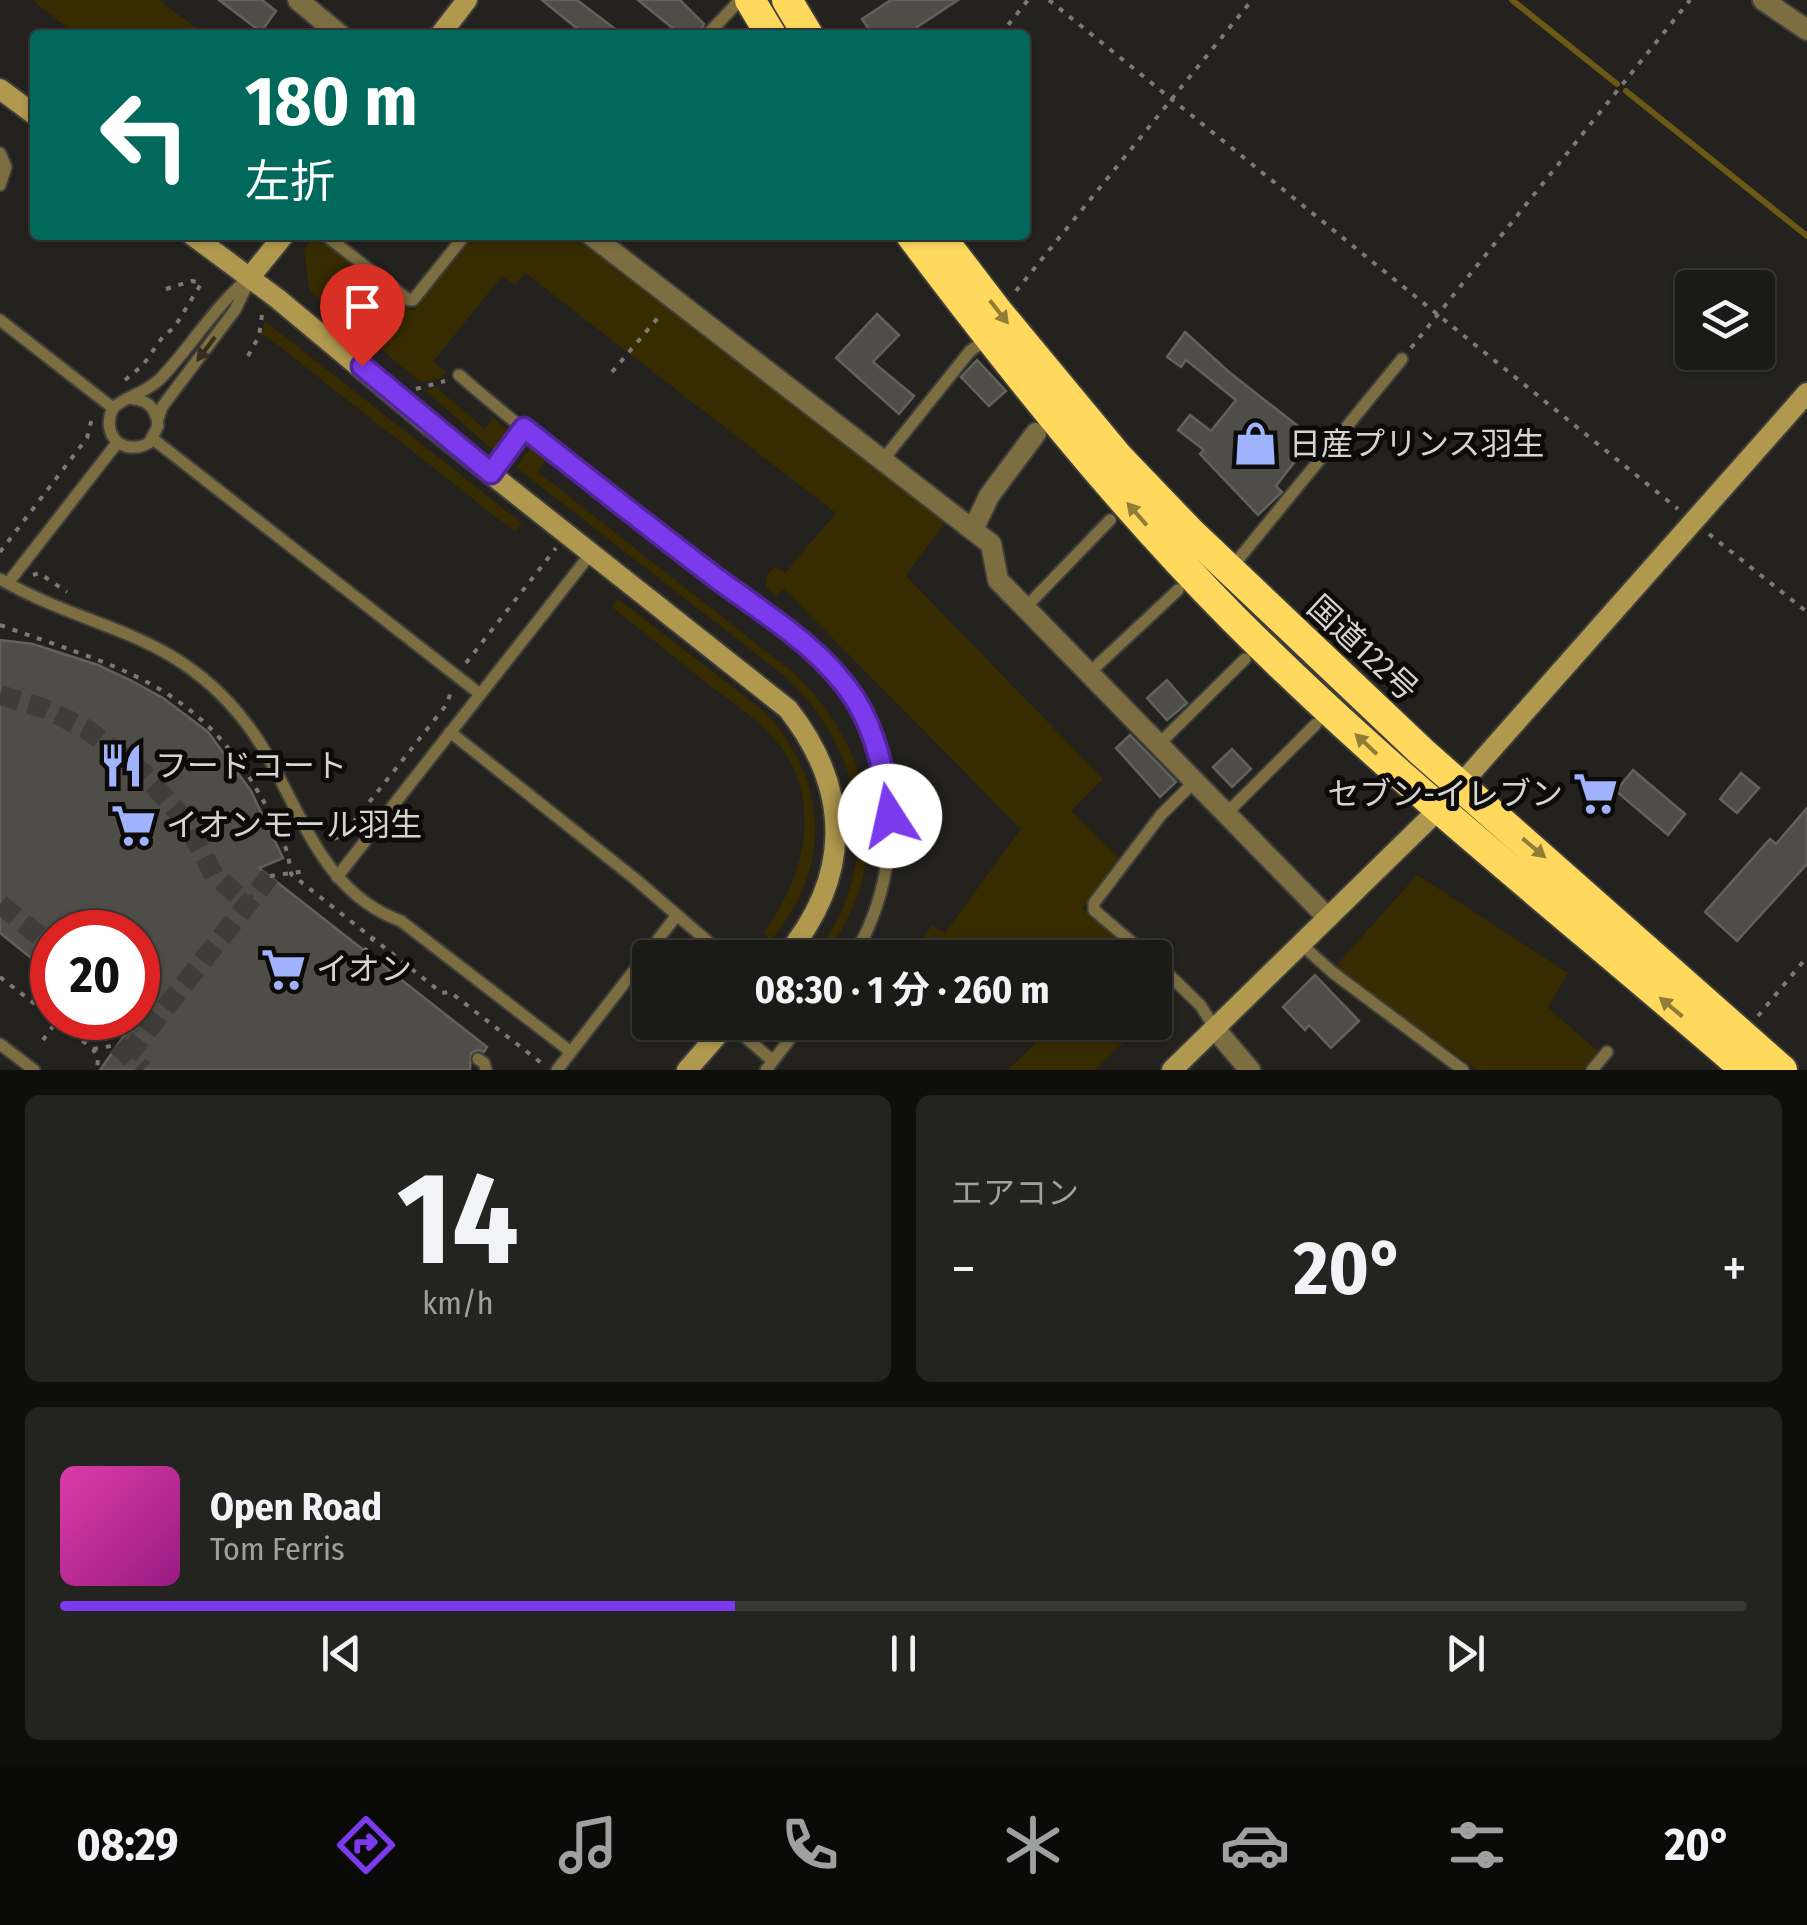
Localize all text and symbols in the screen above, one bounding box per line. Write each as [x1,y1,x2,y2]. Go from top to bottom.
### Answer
text: 180 m [245,60,418,144]
icon: left [80,70,210,200]
text: 左折 [245,155,335,209]
pin [320,264,405,367]
map controls [1675,270,1775,370]
button: layers [1675,270,1775,370]
icon: arrive [335,279,390,334]
one-way arrow [988,299,1009,325]
one-way arrow [196,336,216,362]
shop icon: 日産プリンス羽生 [1232,420,1280,468]
place label: 日産プリンス羽生 [1289,425,1544,463]
one-way arrow [1126,501,1148,526]
street label: 国道122号 [1300,587,1426,709]
one-way arrow [1354,733,1378,756]
restaurant icon: フードコート [98,742,146,790]
place label: フードコート [155,747,347,785]
position arrow [838,764,942,868]
supermarket icon: セブン-イレブン [1572,770,1620,818]
place label: セブン-イレブン [1327,775,1563,813]
supermarket icon: イオンモール羽生 [109,801,157,849]
place label: イオンモール羽生 [166,806,422,844]
one-way arrow [1521,837,1546,859]
speed limit sign: 20 [30,910,160,1040]
supermarket icon: イオン [259,945,307,993]
place label: イオン [316,950,412,988]
text: 08:30 · 1 分 · 260 m [755,967,1049,1013]
one-way arrow [1659,997,1684,1018]
text: 14 [397,1141,519,1297]
text: エアコン [951,1174,1079,1212]
text: 20° [1294,1224,1404,1314]
text: − [951,1236,976,1302]
text: + [1722,1236,1747,1302]
text: km/h [422,1284,494,1322]
text: Open Road [210,1484,382,1530]
text: Tom Ferris [210,1530,345,1568]
icon: previous [314,1626,369,1681]
icon: pause [876,1626,931,1681]
icon: next [1438,1626,1493,1681]
icon: directions [331,1810,401,1880]
icon: music [553,1810,623,1880]
icon: phone [775,1810,845,1880]
icon: climate [998,1810,1068,1880]
icon: car [1220,1810,1290,1880]
icon: filters [1442,1810,1512,1880]
text: 08:29 [76,1818,179,1872]
text: 20° [1664,1818,1731,1872]

